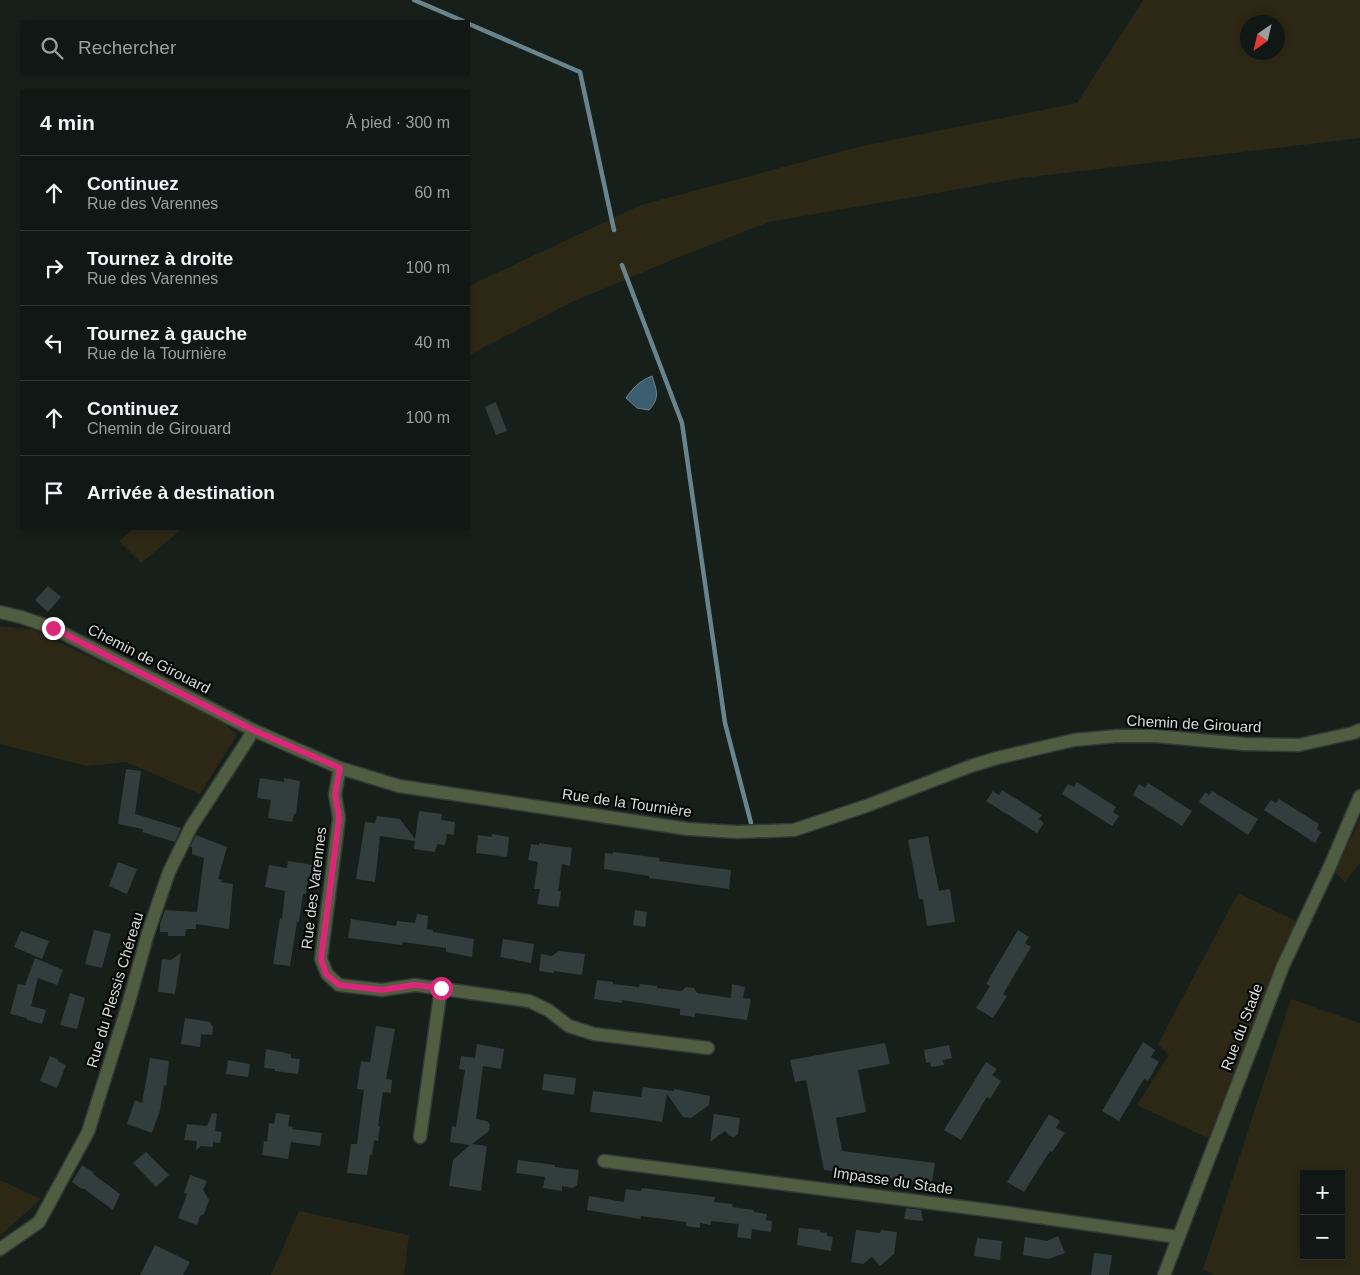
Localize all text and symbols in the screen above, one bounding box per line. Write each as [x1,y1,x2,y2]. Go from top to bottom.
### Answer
north arrow [1240,15,1285,60]
search box [20,20,470,75]
icon: search [38,34,66,62]
text: Rechercher [78,37,176,58]
text: 4 min [40,111,95,134]
text: À pied · 300 m [346,114,450,131]
text: Continuez [87,173,179,194]
icon: ahead [40,179,68,207]
text: 60 m [414,184,450,201]
text: Rue des Varennes [87,195,218,212]
text: Tournez à droite [87,248,233,269]
icon: right [40,254,68,282]
text: 100 m [406,259,450,276]
text: Rue des Varennes [87,270,218,287]
text: Tournez à gauche [87,323,247,344]
icon: left [40,329,68,357]
text: 40 m [414,334,450,351]
text: Rue de la Tournière [87,345,226,362]
text: Continuez [87,398,179,419]
icon: ahead [40,404,68,432]
text: 100 m [406,409,450,426]
text: Chemin de Girouard [87,420,231,437]
icon: arrive [40,479,68,507]
text: Arrivée à destination [87,482,275,503]
route end [42,617,65,640]
street label: Chemin de Girouard [85,620,213,697]
street label: Chemin de Girouard [1126,711,1262,736]
street label: Rue de la Tournière [561,785,693,820]
street label: Rue des Varennes [298,826,329,950]
street label: Rue du Plessis Chéreau [83,910,146,1070]
route start [430,977,453,1000]
street label: Rue du Stade [1217,981,1266,1073]
street label: Impasse du Stade [832,1164,954,1197]
map controls [1300,1170,1345,1260]
button: + [1300,1170,1345,1215]
button: − [1300,1215,1345,1260]

